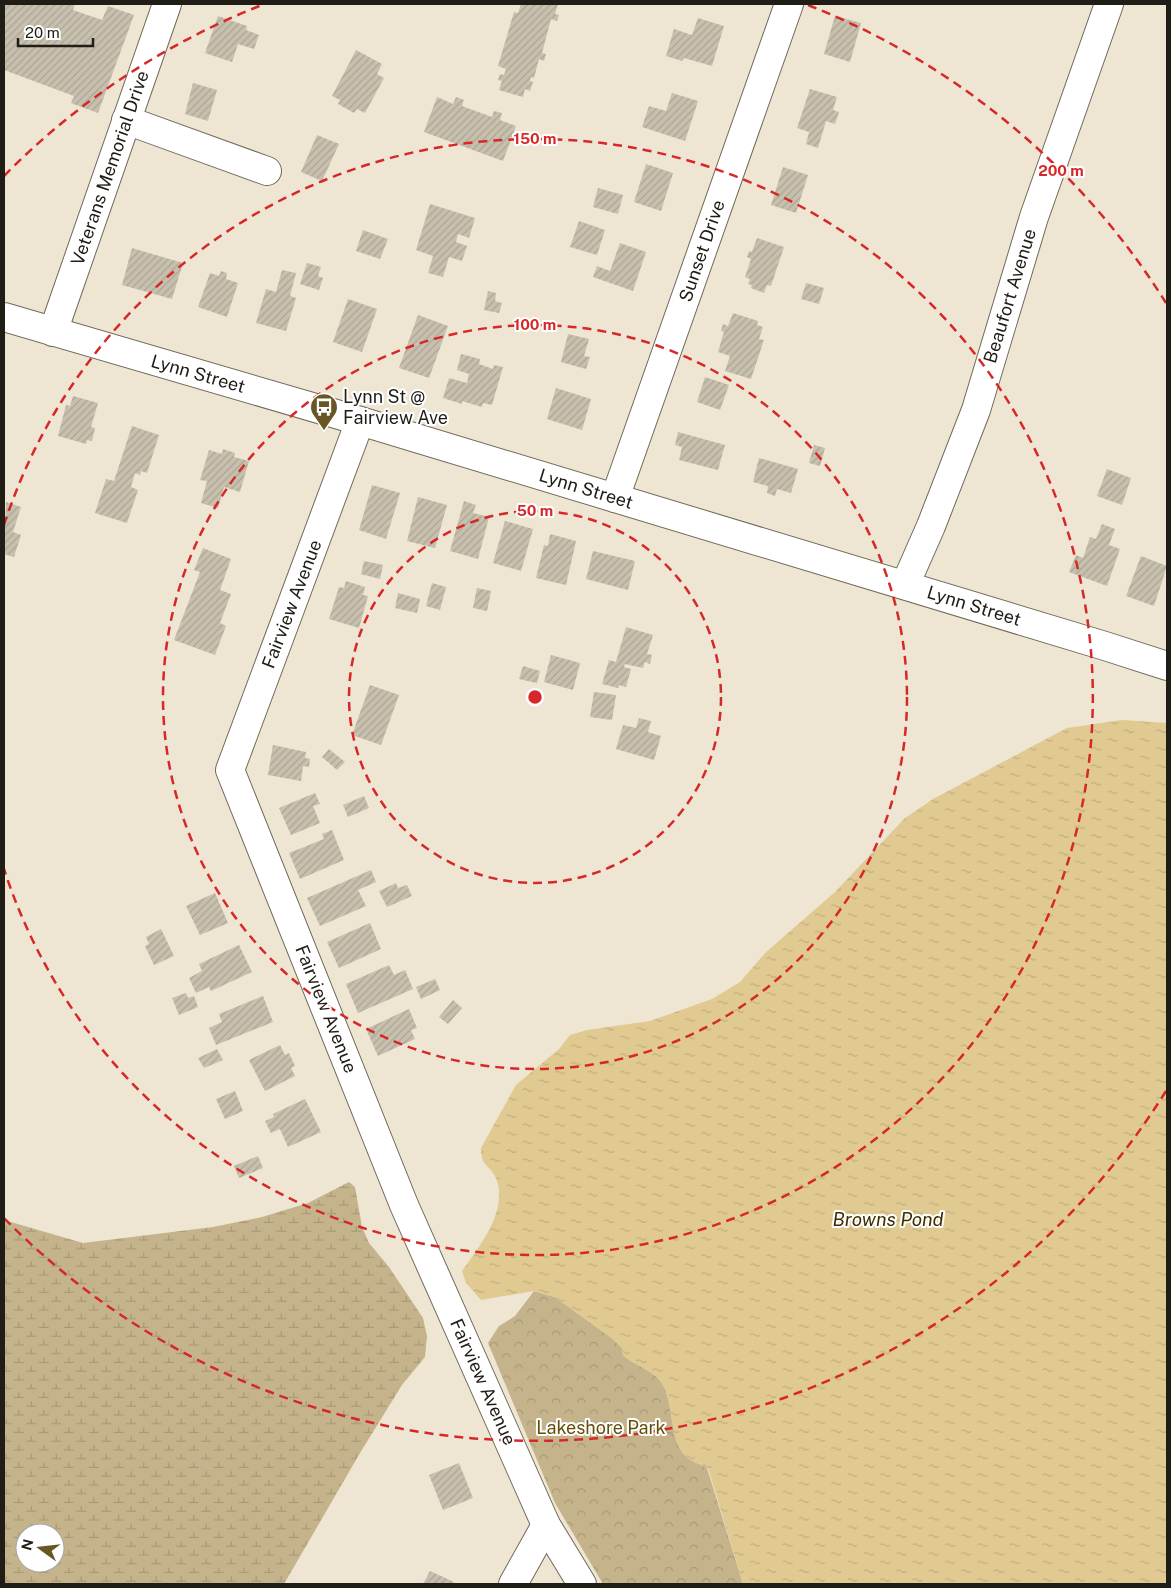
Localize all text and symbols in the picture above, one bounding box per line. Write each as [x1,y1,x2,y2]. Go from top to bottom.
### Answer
scale bar [18,15,92,47]
text: 20 m [25,24,60,41]
street label: Veterans Memorial Drive [66,68,153,268]
text: 150 m [513,130,557,147]
text: 200 m [1038,162,1084,179]
street label: Sunset Drive [674,197,729,304]
street label: Beaufort Avenue [979,226,1040,366]
text: 100 m [514,316,556,333]
street label: Lynn Street [149,350,248,397]
place label: Lynn St @ Fairview Ave [343,386,448,428]
bus stop icon: Lynn St @ Fairview Ave [309,392,339,431]
street label: Lynn Street [537,464,636,513]
text: 50 m [517,502,553,519]
street label: Fairview Avenue [257,537,326,671]
street label: Lynn Street [925,581,1024,630]
centre of rings [526,688,544,706]
street label: Fairview Avenue [291,942,362,1076]
water label: Browns Pond [832,1208,944,1230]
street label: Fairview Avenue [446,1315,521,1448]
park label: Lakeshore Park [536,1417,666,1438]
north arrow [15,1523,65,1573]
text: N [18,1537,37,1552]

